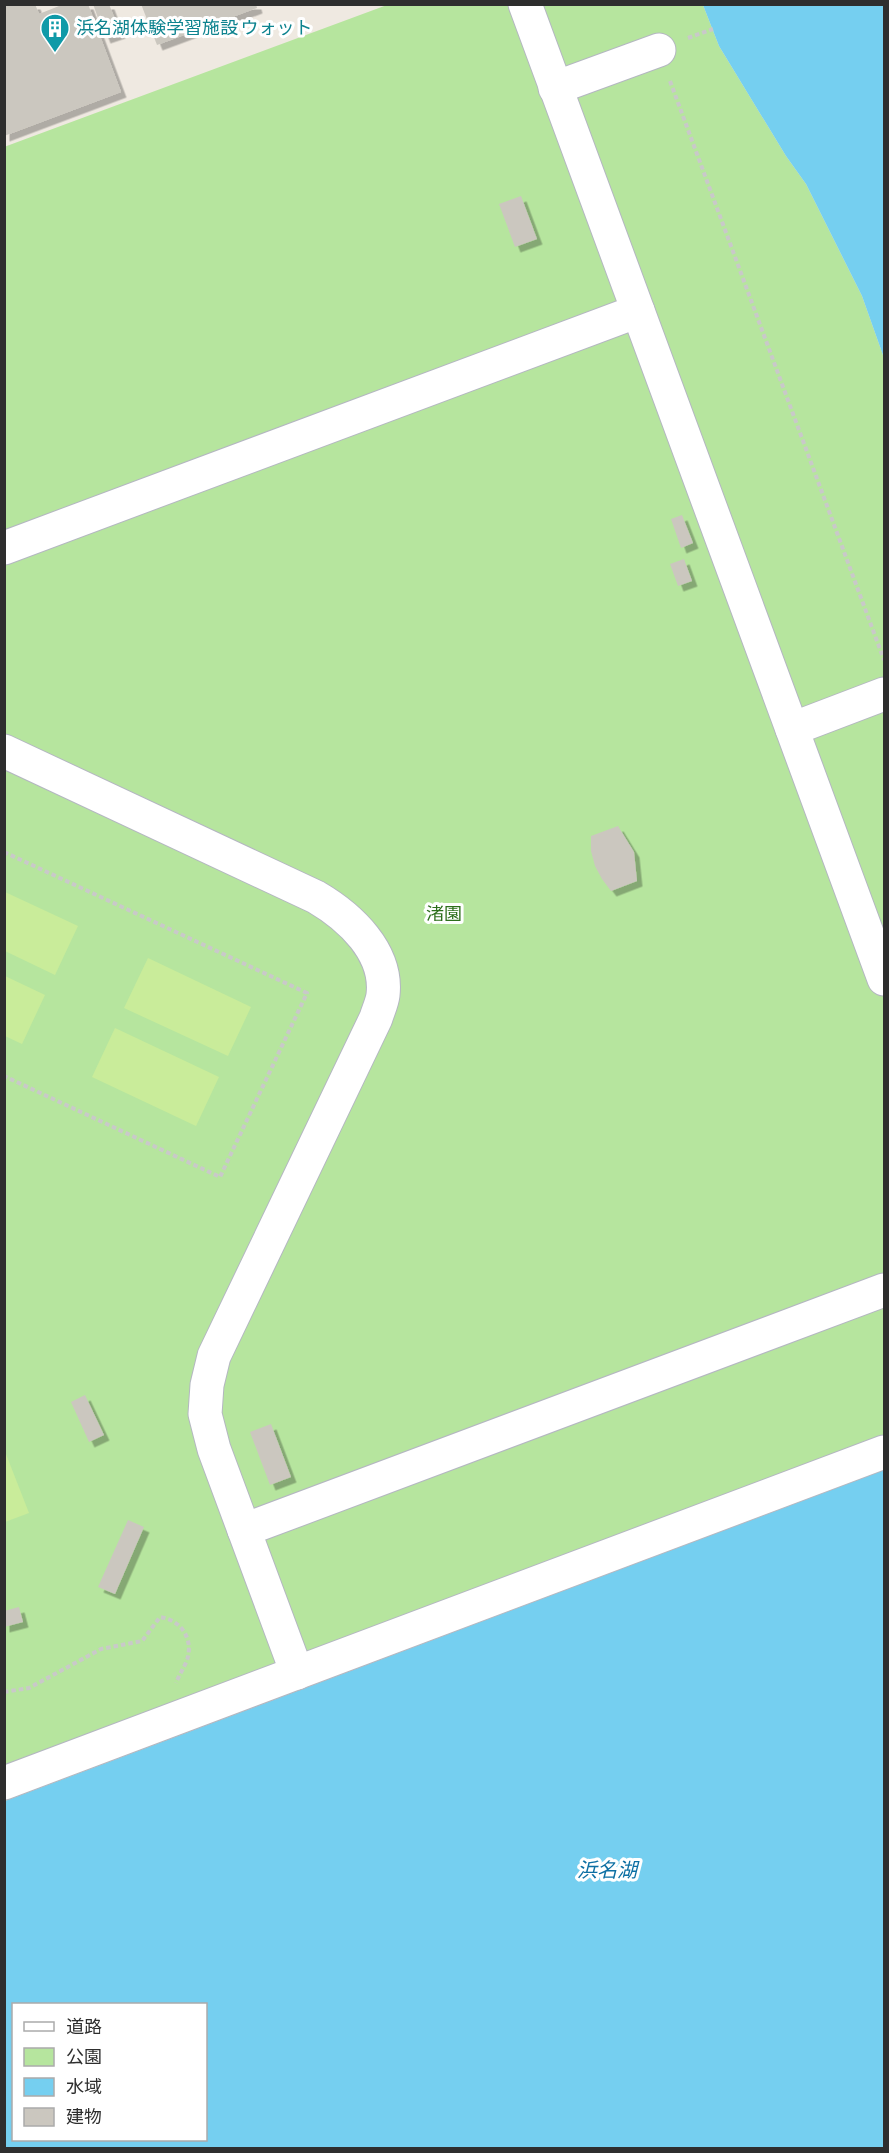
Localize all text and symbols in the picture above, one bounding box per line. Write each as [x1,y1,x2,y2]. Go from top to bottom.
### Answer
building icon: 浜名湖体験学習施設 ウォット [39,12,71,54]
place label: 浜名湖体験学習施設 ウォット [76,17,312,38]
park label: 渚園 [426,903,462,924]
water label: 浜名湖 [577,1858,640,1881]
legend [12,2003,207,2141]
text: 道路 [66,2016,102,2037]
text: 公園 [66,2046,102,2067]
text: 水域 [66,2076,102,2097]
text: 建物 [66,2106,102,2127]

